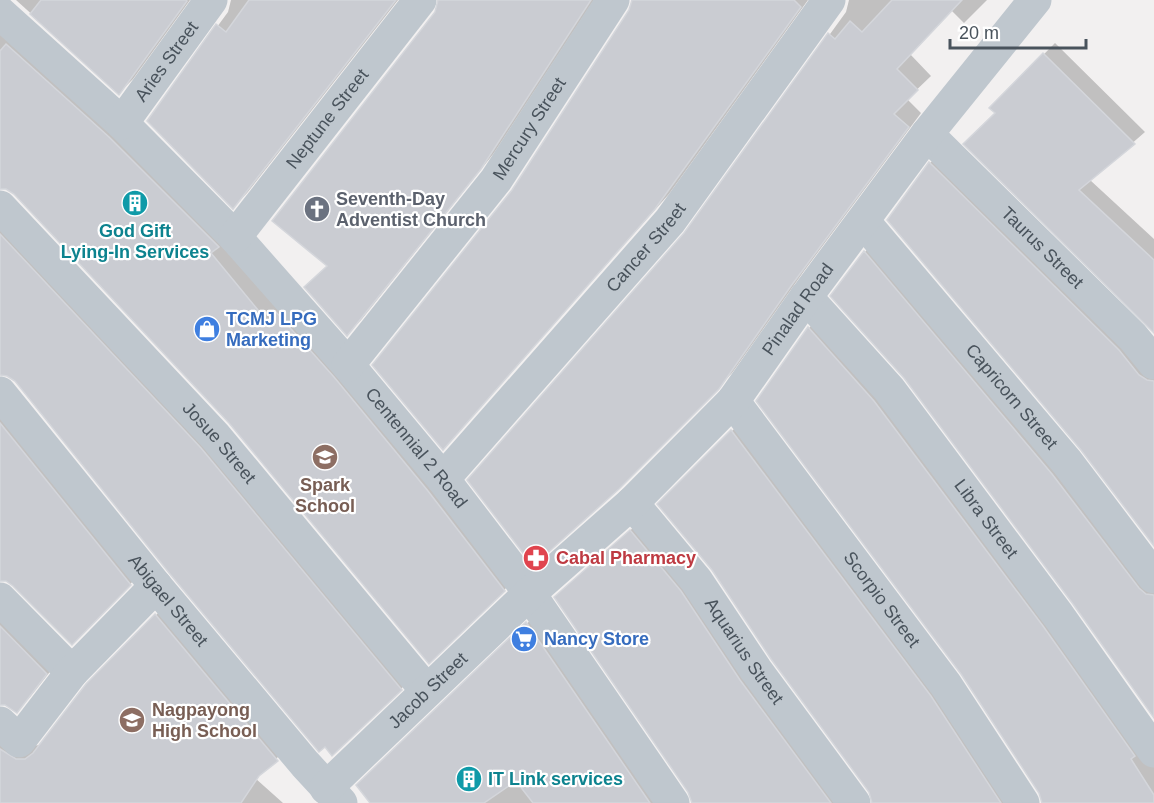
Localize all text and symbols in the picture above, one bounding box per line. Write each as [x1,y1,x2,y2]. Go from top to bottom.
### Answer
scale bar [950,12,1086,50]
street label: Aries Street [131,17,202,105]
text: 20 m [959,23,999,43]
street label: Neptune Street [282,65,372,173]
street label: Mercury Street [489,74,570,184]
building icon: God Gift Lying-In Services [120,188,150,218]
place label: Seventh-Day Adventist Church [336,189,486,230]
church icon: Seventh-Day Adventist Church [302,194,332,224]
street label: Cancer Street [602,199,690,296]
street label: Taurus Street [997,203,1088,292]
place label: God Gift Lying-In Services [61,221,209,262]
street label: Pinalad Road [758,260,837,359]
place label: TCMJ LPG Marketing [226,309,317,350]
shop icon: TCMJ LPG Marketing [192,314,222,344]
street label: Capricorn Street [962,340,1062,453]
street label: Centennial 2 Road [361,384,471,512]
street label: Josue Street [178,398,260,487]
school or university icon: Spark School [310,442,340,472]
place label: Spark School [295,475,355,516]
street label: Libra Street [950,476,1022,562]
pharmacy icon: Cabal Pharmacy [521,543,551,573]
place label: Cabal Pharmacy [556,548,696,568]
street label: Scorpio Street [840,548,924,651]
street label: Abigael Street [124,550,212,650]
street label: Aquarius Street [701,594,788,708]
supermarket icon: Nancy Store [509,624,539,654]
place label: Nancy Store [544,629,649,649]
street label: Jacob Street [384,648,471,733]
place label: Nagpayong High School [152,700,257,741]
school or university icon: Nagpayong High School [117,705,147,735]
building icon: IT Link services [454,764,484,794]
place label: IT Link services [488,769,623,789]

